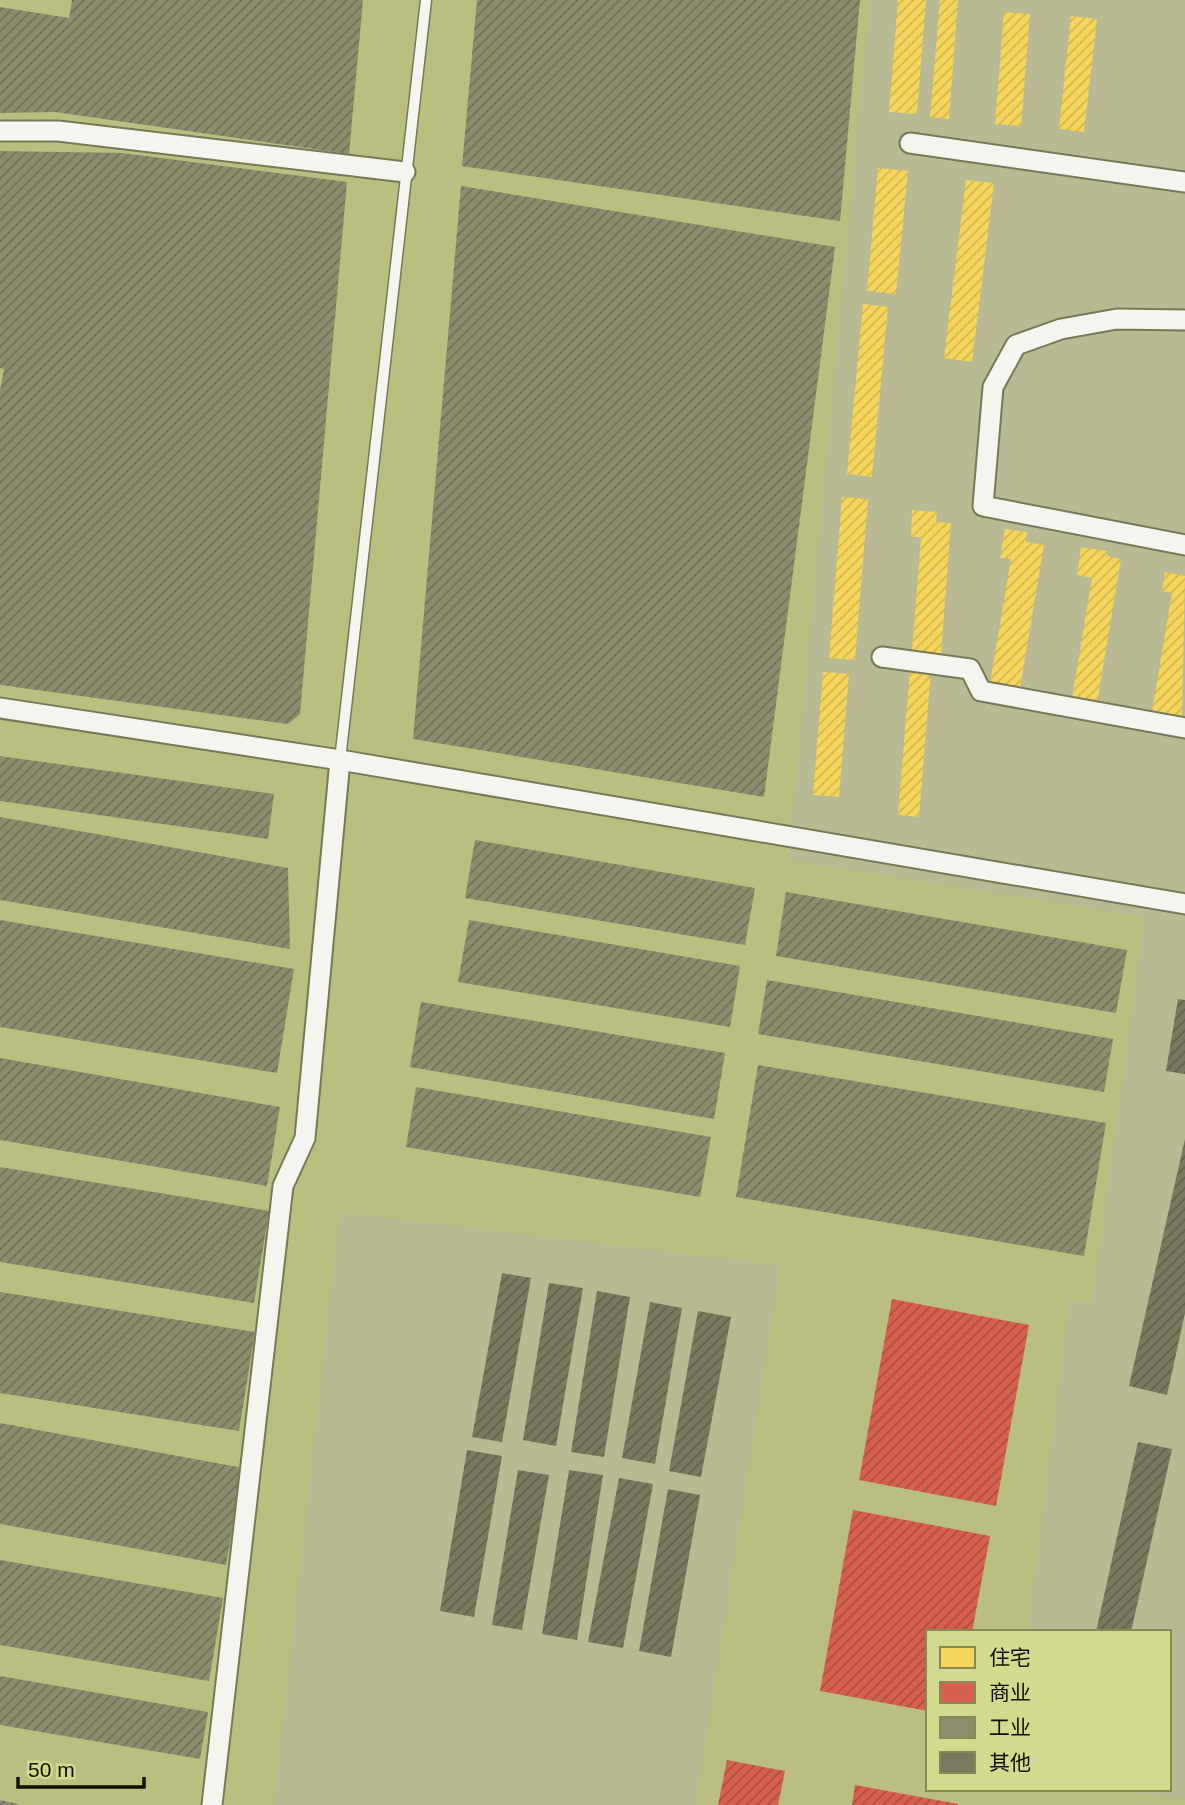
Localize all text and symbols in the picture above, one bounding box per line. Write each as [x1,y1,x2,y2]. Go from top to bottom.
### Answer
legend [926,1630,1171,1791]
text: 住宅 [989,1646,1031,1669]
text: 商业 [989,1681,1031,1704]
text: 工业 [989,1716,1031,1739]
scale bar [18,1745,144,1789]
text: 其他 [989,1751,1031,1774]
text: 50 m [28,1758,75,1781]

